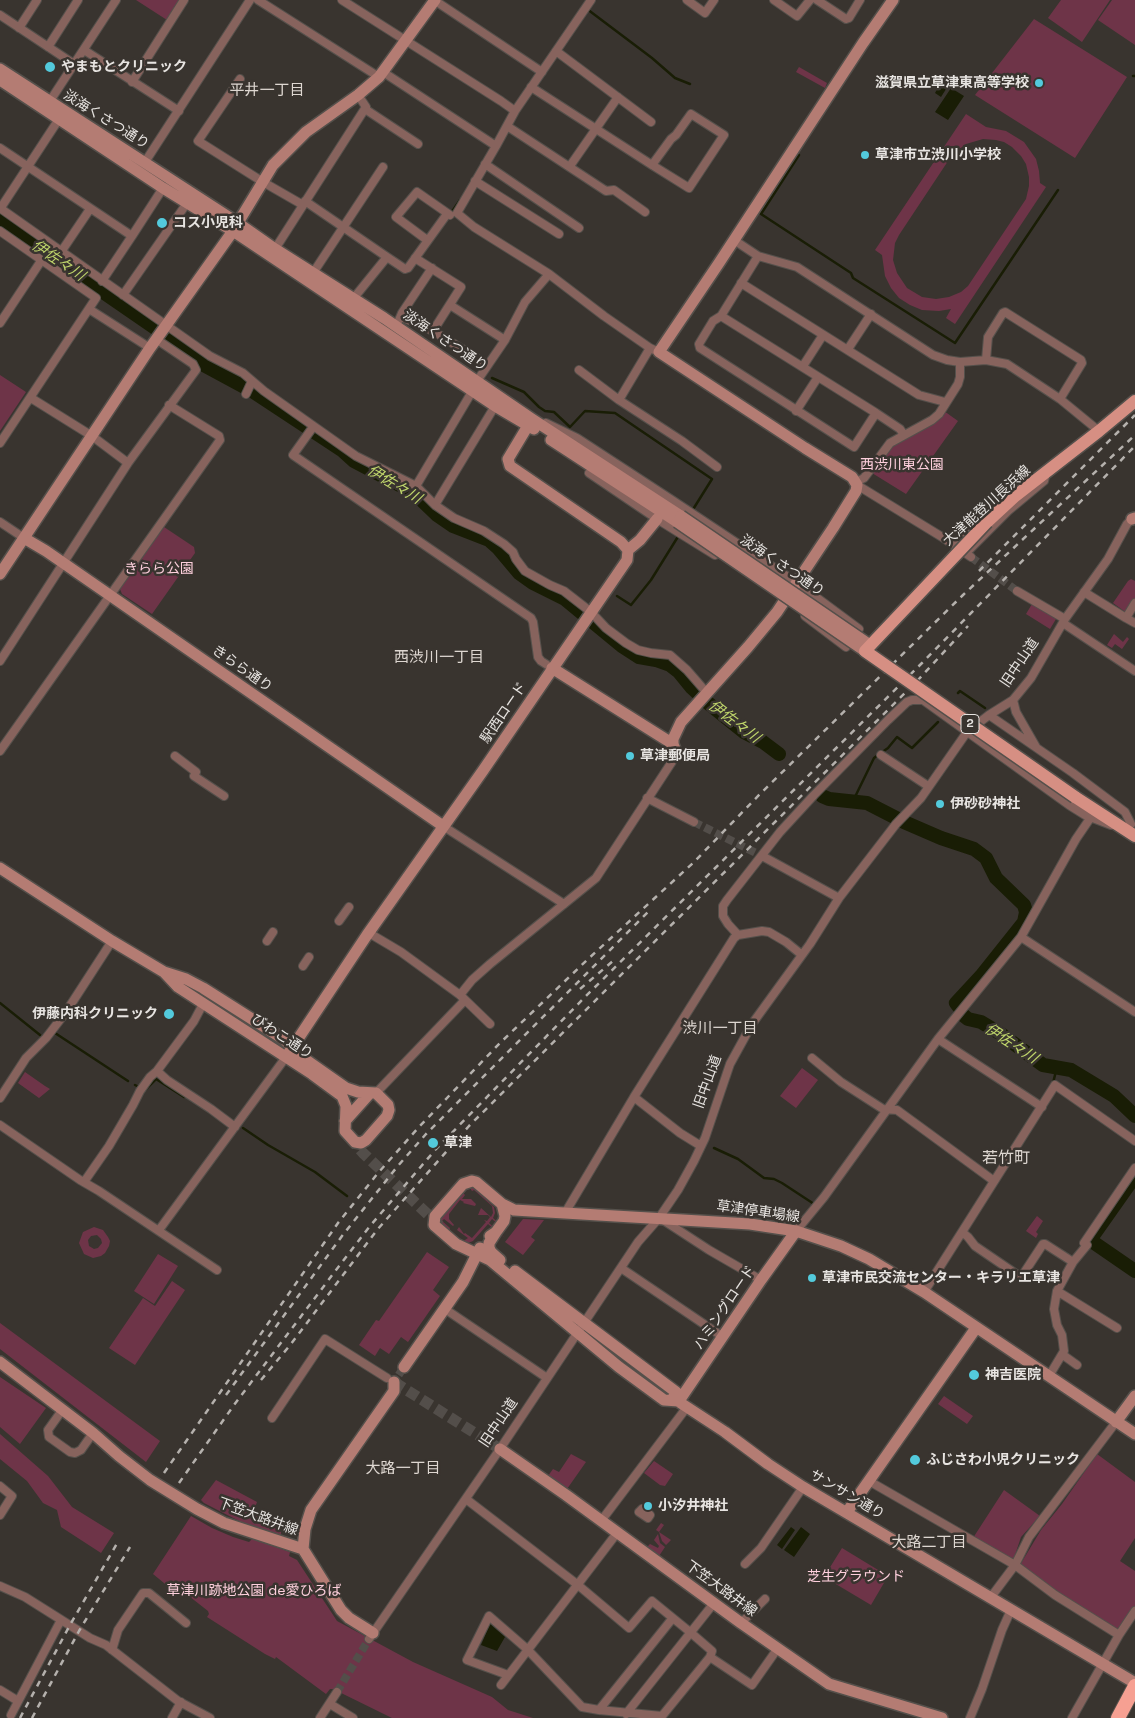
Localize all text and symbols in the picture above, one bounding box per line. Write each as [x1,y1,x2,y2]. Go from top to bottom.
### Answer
place label: やまもとクリニック [61,59,187,75]
marker: やまもとクリニック [43,60,57,74]
place label: 滋賀県立草津東高等学校 [875,75,1029,91]
marker: 滋賀県立草津東高等学校 [1033,77,1045,89]
district label: 平井一丁目 [230,82,304,100]
street label: 淡海くさつ通り [60,87,152,153]
place label: 草津市立渋川小学校 [875,147,1001,163]
marker: 草津市立渋川小学校 [859,149,871,161]
place label: コス小児科 [173,215,243,231]
marker: コス小児科 [155,216,169,230]
water label: 伊佐々川 [28,237,88,285]
street label: 淡海くさつ通り [400,307,490,375]
park label: 西渋川東公園 [860,457,944,473]
water label: 伊佐々川 [364,462,424,508]
street label: 大津能登川長浜線 [940,462,1034,550]
street label: 淡海くさつ通り [737,532,827,600]
park label: きらら公園 [124,561,194,577]
street label: 旧中山道 [997,635,1043,691]
street label: きらら通り [209,642,275,696]
district label: 西渋川一丁目 [394,649,484,667]
street label: 駅西ロード [477,679,531,747]
water label: 伊佐々川 [705,697,763,747]
road number: 2 [961,714,979,734]
place label: 草津郵便局 [640,748,710,764]
marker: 草津郵便局 [624,750,636,762]
place label: 伊砂砂神社 [950,796,1020,812]
marker: 伊砂砂神社 [934,798,946,810]
place label: 伊藤内科クリニック [32,1006,158,1022]
marker: 伊藤内科クリニック [162,1007,176,1021]
street label: びわこ通り [248,1011,316,1063]
district label: 渋川一丁目 [683,1020,757,1038]
water label: 伊佐々川 [981,1020,1041,1068]
street label: 旧中山道 [691,1053,725,1111]
place label: 草津 [444,1135,472,1151]
marker: 草津 [426,1136,440,1150]
district label: 若竹町 [982,1149,1030,1169]
street label: 草津停車場線 [715,1198,801,1226]
street label: ハミングロード [691,1263,759,1353]
place label: 草津市民交流センター・キラリエ草津 [822,1270,1060,1286]
marker: 草津市民交流センター・キラリエ草津 [806,1272,818,1284]
place label: 神吉医院 [985,1367,1041,1383]
marker: 神吉医院 [967,1368,981,1382]
street label: 旧中山道 [476,1395,522,1451]
place label: ふじさわ小児クリニック [926,1452,1080,1468]
marker: ふじさわ小児クリニック [908,1453,922,1467]
district label: 大路一丁目 [366,1460,440,1478]
street label: サンサン通り [806,1467,888,1523]
street label: 下笠大路井線 [216,1495,300,1539]
place label: 小汐井神社 [658,1498,728,1514]
marker: 小汐井神社 [642,1500,654,1512]
district label: 大路二丁目 [892,1534,966,1552]
street label: 下笠大路井線 [682,1558,760,1620]
park label: 芝生グラウンド [807,1569,905,1585]
park label: 草津川跡地公園 de愛ひろば [167,1583,341,1599]

